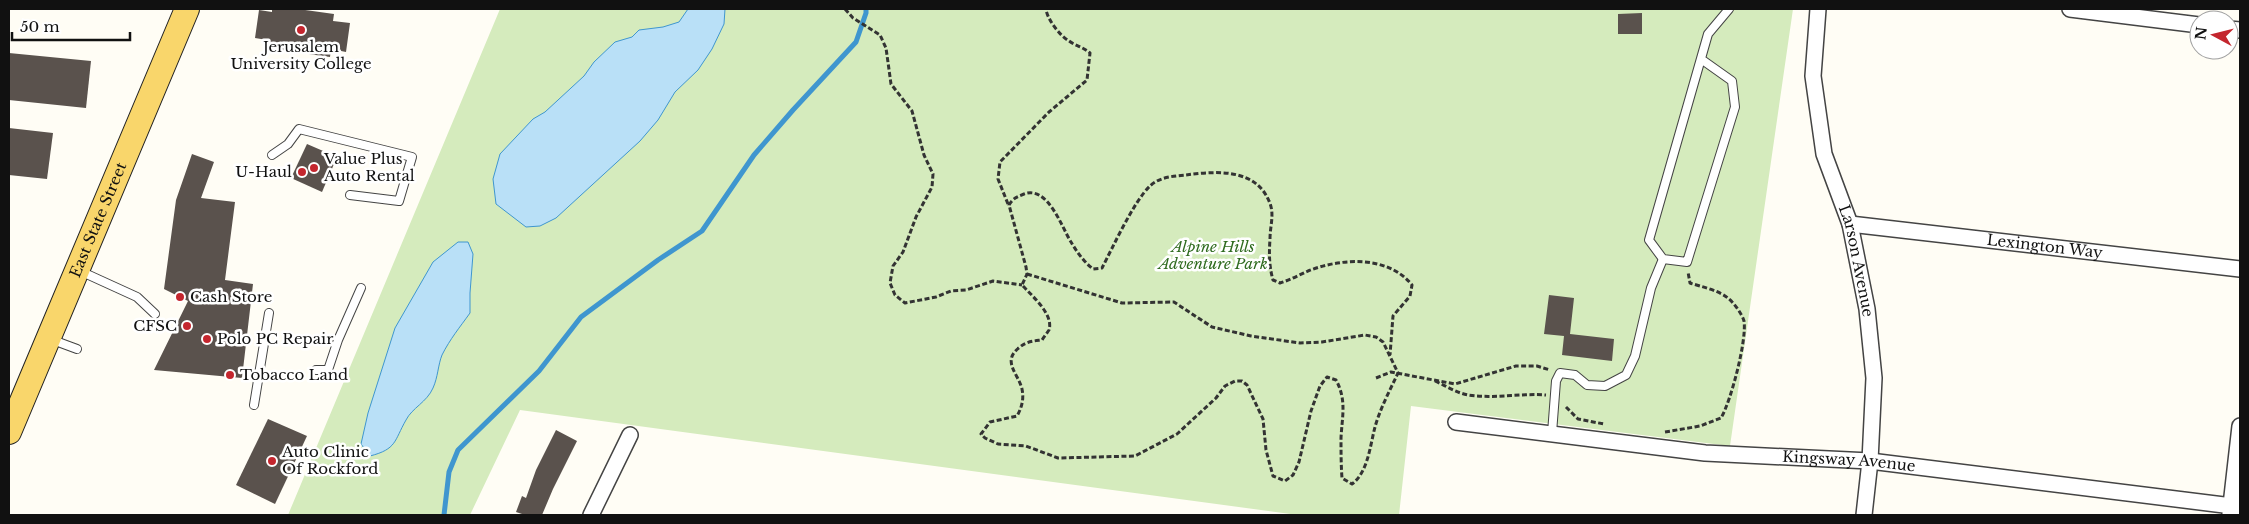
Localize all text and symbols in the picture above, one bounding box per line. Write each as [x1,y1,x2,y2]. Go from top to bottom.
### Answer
scale bar [12,10,130,42]
north arrow [2189,10,2239,60]
text: 50 m [20,17,60,36]
marker: Jerusalem University College [295,24,307,36]
text: N [2191,26,2211,41]
place label: Jerusalem University College [230,37,372,73]
place label: Value Plus Auto Rental [323,149,415,185]
street label: East State Street [65,159,131,280]
place label: U-Haul [235,162,292,181]
marker: Value Plus Auto Rental [308,162,320,174]
marker: U-Haul [296,166,308,178]
street label: Larson Avenue [1835,202,1878,318]
street label: Lexington Way [1986,230,2104,262]
park label: Alpine Hills Adventure Park [1156,237,1268,273]
place label: Cash Store [190,287,272,306]
marker: Cash Store [174,291,186,303]
place label: CFSC [133,316,177,335]
marker: CFSC [181,320,193,332]
place label: Polo PC Repair [217,329,334,348]
marker: Polo PC Repair [201,333,213,345]
place label: Tobacco Land [240,365,348,384]
marker: Tobacco Land [224,369,236,381]
place label: Auto Clinic Of Rockford [281,442,378,478]
street label: Kingsway Avenue [1782,447,1917,476]
marker: Auto Clinic Of Rockford [266,455,278,467]

